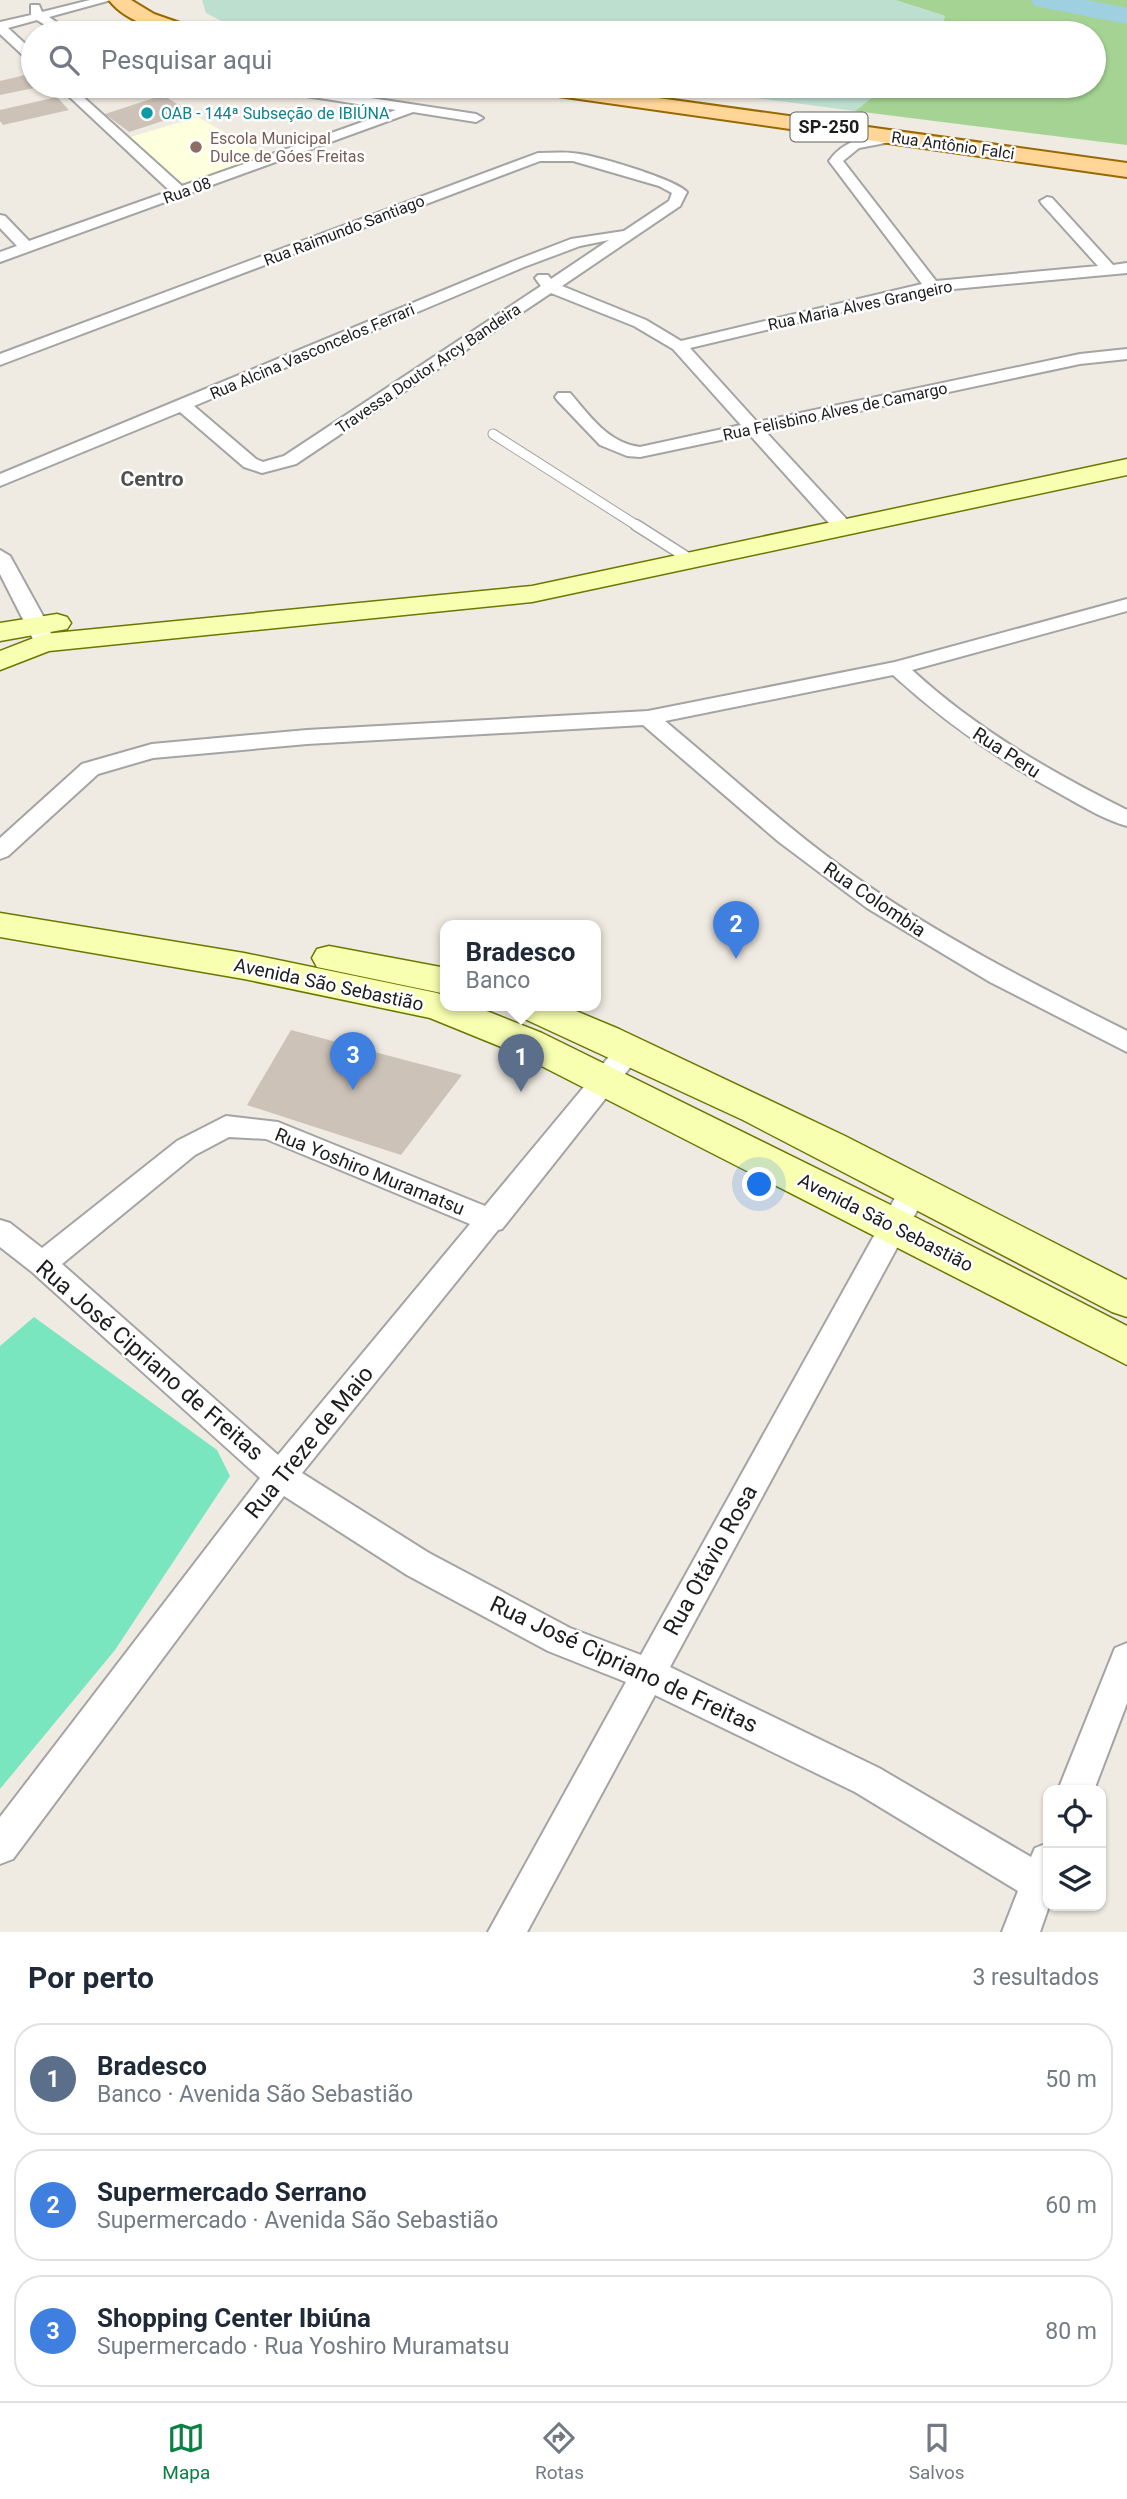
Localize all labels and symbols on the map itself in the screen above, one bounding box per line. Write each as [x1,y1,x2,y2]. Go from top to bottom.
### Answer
place label: OAB - 144ª Subseção de IBIÚNA [161,104,390,123]
marker: OAB - 144ª Subseção de IBIÚNA [139,105,155,121]
road number: SP-250 [790,112,868,142]
street label: Rua Antônio Falci [890,127,1016,164]
place label: Escola Municipal Dulce de Góes Freitas [210,129,365,166]
marker: Escola Municipal Dulce de Góes Freitas [188,139,204,155]
street label: Rua 08 [161,173,214,208]
street label: Rua Raimundo Santiago [261,191,427,270]
street label: Rua Maria Alves Grangeiro [766,277,954,334]
street label: Travessa Doutor Arcy Bandeira [332,299,524,437]
street label: Rua Alcina Vasconcelos Ferrari [207,300,417,403]
street label: Rua Felisbino Alves de Camargo [721,378,949,445]
district label: Centro [120,467,184,491]
street label: Rua Peru [969,722,1045,783]
street label: Rua Colombia [819,857,930,942]
pin: 2 [713,901,759,959]
street label: Avenida São Sebastião [232,953,426,1016]
pin: 3 [330,1032,376,1090]
pin: 1 [498,1034,544,1092]
street label: Rua Yoshiro Muramatsu [272,1123,468,1220]
your location [742,1167,776,1201]
street label: Avenida São Sebastião [794,1168,977,1277]
street label: Rua José Cipriano de Freitas [31,1254,269,1466]
street label: Rua Treze de Maio [240,1361,379,1524]
street label: Rua Otávio Rosa [658,1480,763,1640]
street label: Rua José Cipriano de Freitas [486,1590,762,1738]

